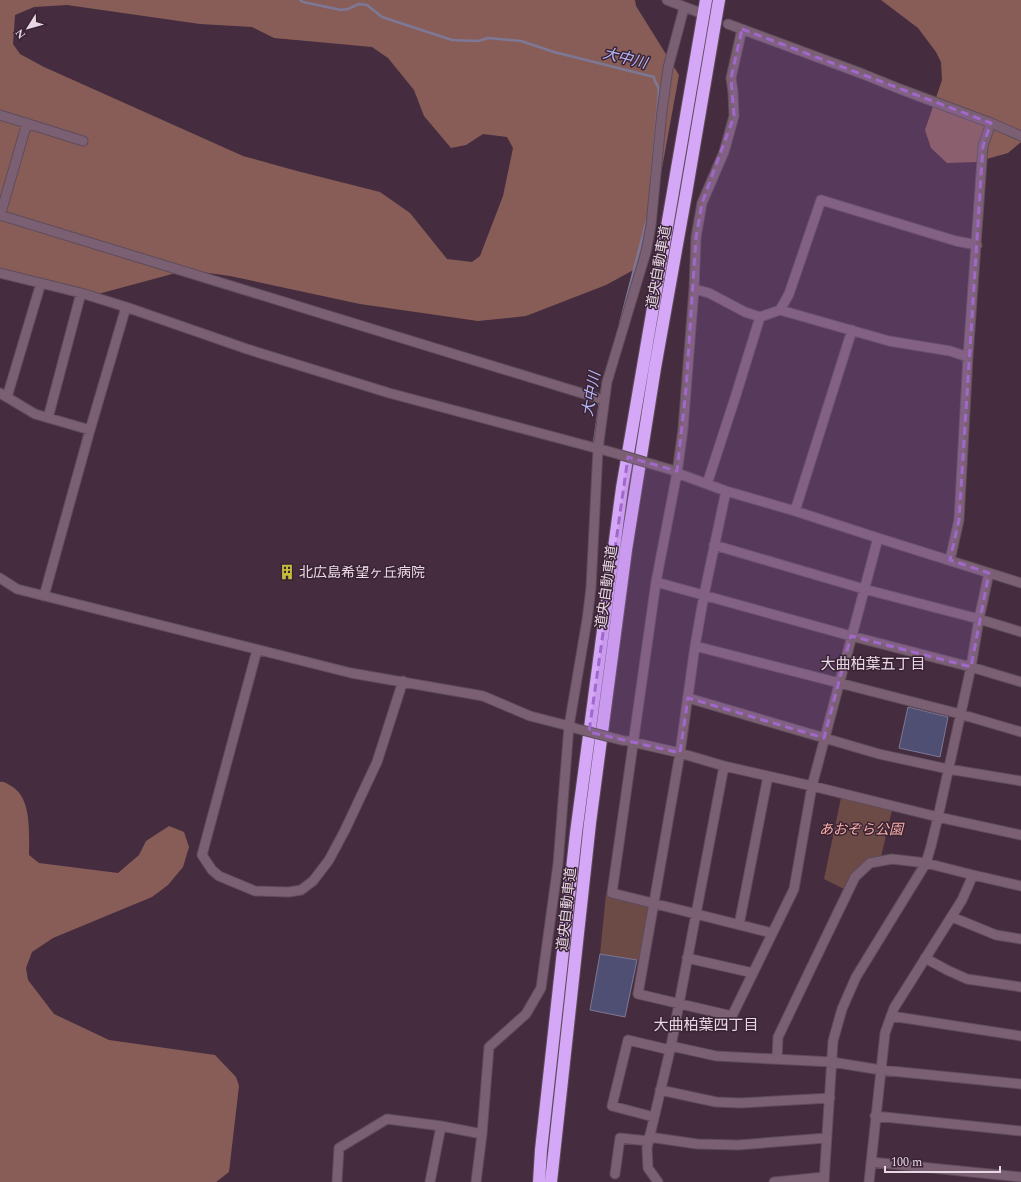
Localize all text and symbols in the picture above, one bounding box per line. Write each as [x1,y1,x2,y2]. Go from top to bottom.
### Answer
north arrow [8,8,48,48]
text: N [11,25,30,42]
water label: 大中川 [600,42,651,76]
street label: 道央自動車道 [641,224,676,310]
water label: 大中川 [576,368,607,418]
street label: 道央自動車道 [590,544,623,630]
place label: 北広島希望ヶ丘病院 [299,562,425,583]
building icon: 北広島希望ヶ丘病院 [278,563,296,581]
district label: 大曲柏葉五丁目 [820,653,926,676]
park label: あおぞら公園 [819,819,905,840]
street label: 道央自動車道 [552,866,581,952]
district label: 大曲柏葉四丁目 [653,1014,759,1037]
scale bar [885,1148,1000,1174]
text: 100 m [891,1153,922,1172]

